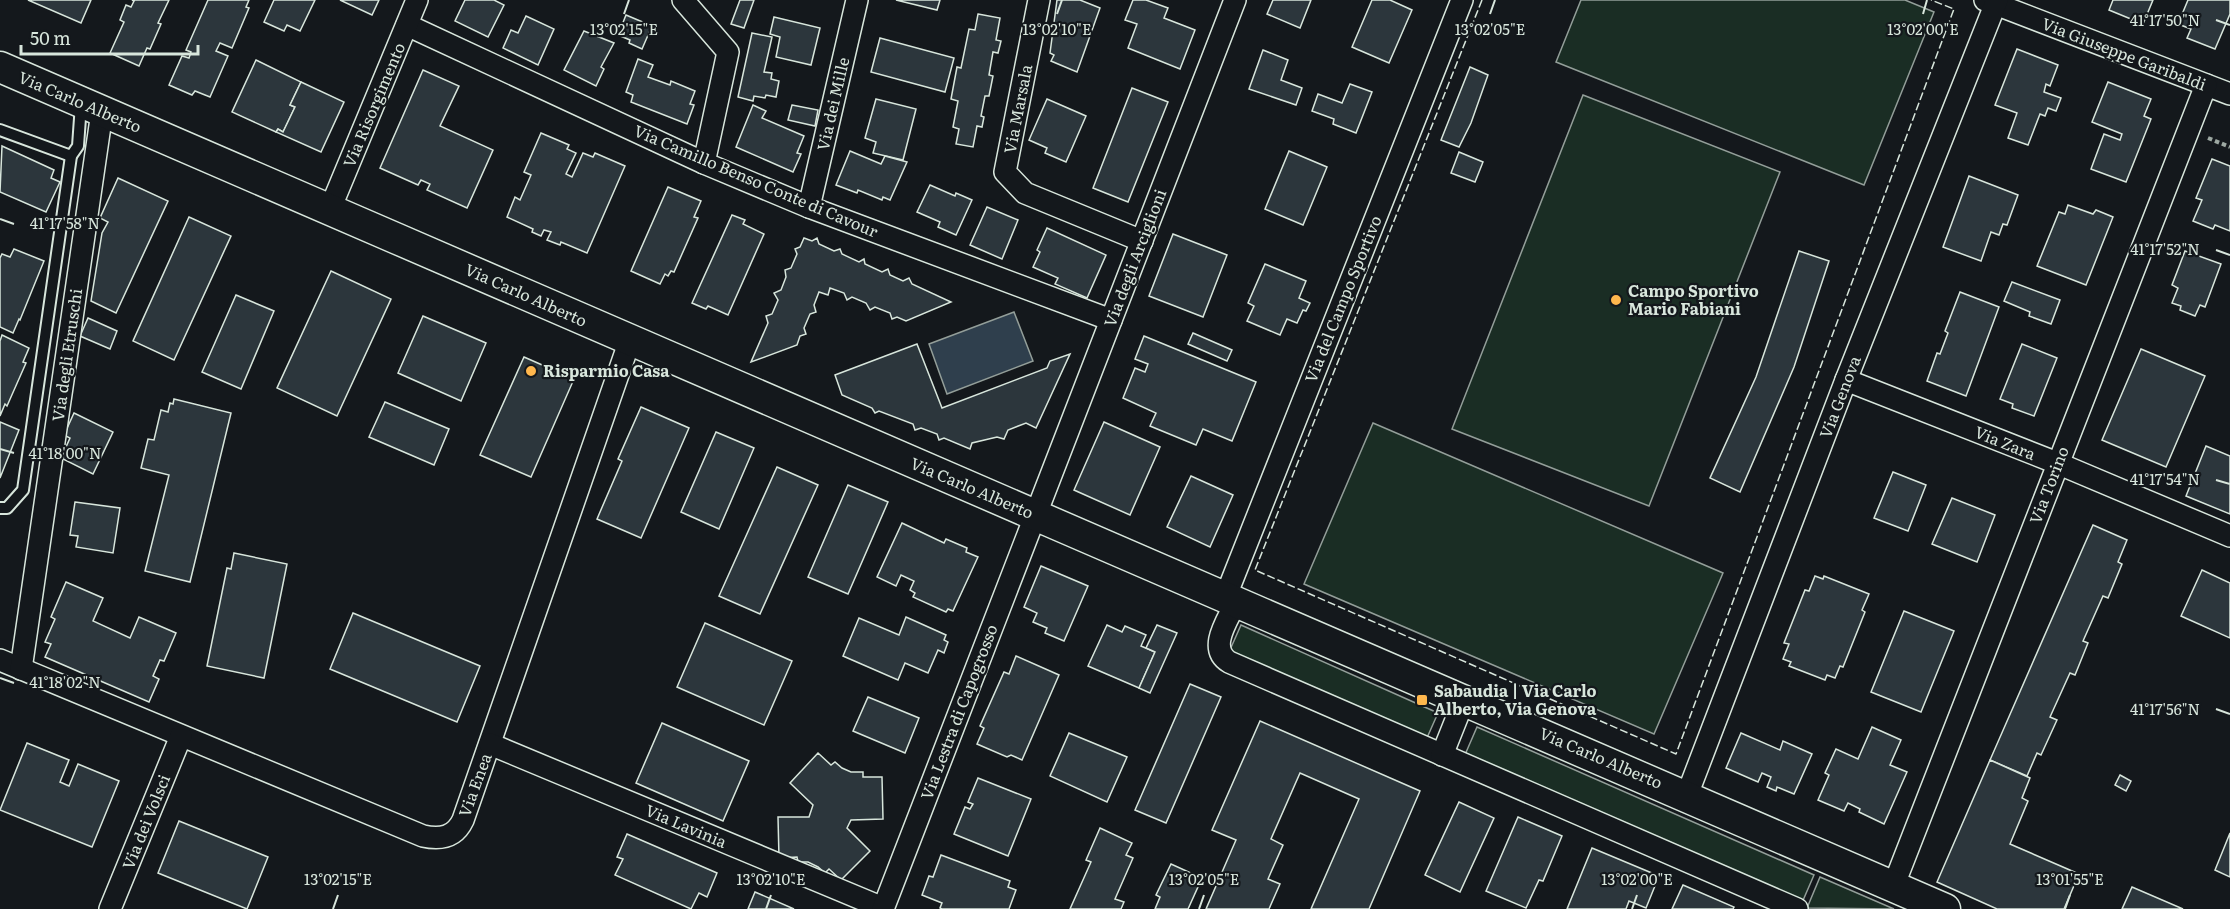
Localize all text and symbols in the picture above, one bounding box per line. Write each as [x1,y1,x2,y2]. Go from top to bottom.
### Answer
text: 41°17'50"N [2130,8,2200,31]
street label: Via Giuseppe Garibaldi [2039,11,2210,96]
text: 13°02'15"E [590,17,658,40]
text: 13°02'10"E [1023,17,1091,40]
text: 13°02'05"E [1455,17,1525,40]
text: 13°02'00"E [1887,17,1959,40]
scale bar [21,18,198,56]
text: 50 m [30,24,71,51]
street label: Via Risorgimento [336,39,410,171]
street label: Via dei Mille [810,55,854,153]
street label: Via Marsala [997,62,1037,155]
street label: Via Carlo Alberto [15,64,146,138]
street label: Via Camillo Benso Conte di Cavour [631,118,883,243]
street label: Via degli Arciglioni [1097,185,1171,330]
text: 41°17'58"N [30,211,100,234]
street label: Via del Campo Sportivo [1298,211,1387,386]
text: 41°17'52"N [2130,237,2200,260]
street label: Via Carlo Alberto [461,256,591,332]
place label: Campo Sportivo Mario Fabiani [1628,278,1759,320]
street label: Via degli Etruschi [45,287,87,423]
marker: Campo Sportivo Mario Fabiani [1609,293,1623,307]
street label: Via Genova [1812,352,1866,441]
place label: Risparmio Casa [543,358,670,382]
marker: Risparmio Casa [524,364,538,378]
street label: Via Zara [1971,419,2040,465]
text: 41°18'00"N [29,441,101,464]
street label: Via Torino [2022,442,2074,527]
street label: Via Carlo Alberto [907,450,1038,524]
text: 41°17'54"N [2130,467,2200,490]
street label: Via Lestra di Capogrosso [914,621,1003,803]
text: 41°18'02"N [29,670,101,693]
place label: Sabaudia | Via Carlo Alberto, Via Genova [1434,678,1597,720]
marker: Sabaudia | Via Carlo Alberto, Via Genova [1415,693,1429,707]
text: 41°17'56"N [2130,697,2200,720]
street label: Via Carlo Alberto [1536,720,1667,794]
street label: Via Enea [451,749,497,820]
street label: Via dei Volsci [115,771,175,873]
street label: Via Lavinia [642,797,731,853]
text: 13°02'15"E [304,867,372,890]
text: 13°02'10"E [737,867,805,890]
text: 13°02'05"E [1169,867,1239,890]
text: 13°02'00"E [1601,867,1673,890]
text: 13°01'55"E [2036,867,2104,890]

